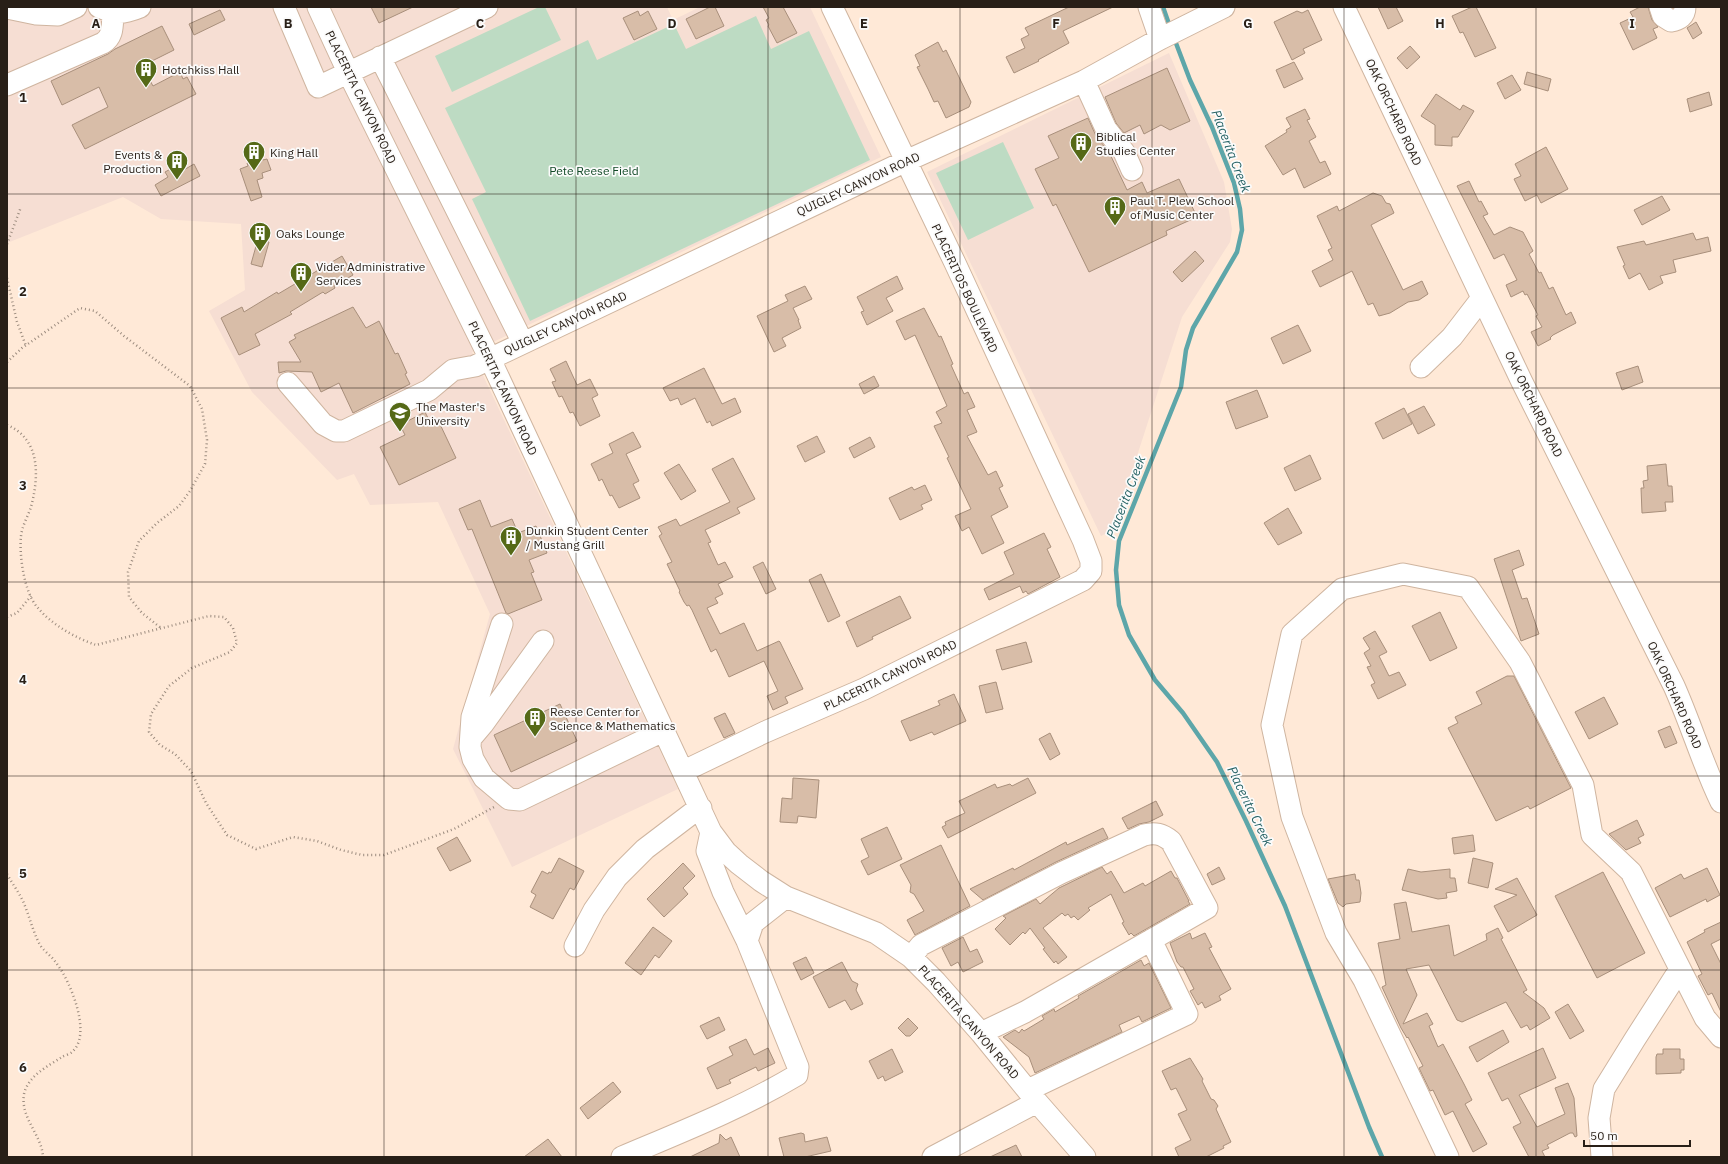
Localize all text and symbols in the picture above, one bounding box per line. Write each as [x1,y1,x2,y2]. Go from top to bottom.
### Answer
text: A [92,15,101,32]
text: B [284,15,293,32]
text: C [476,15,485,32]
text: D [667,15,677,32]
text: E [860,15,868,32]
text: F [1052,15,1060,32]
text: G [1243,15,1253,32]
text: H [1435,15,1445,32]
text: I [1629,15,1635,32]
street label: PLACERITA CANYON ROAD [322,28,400,166]
building icon: Hotchkiss Hall [133,56,159,89]
street label: OAK ORCHARD ROAD [1363,56,1425,168]
place label: Hotchkiss Hall [162,62,239,77]
text: 1 [19,89,27,106]
water label: Placerita Creek [1207,107,1255,195]
place label: Biblical Studies Center [1096,129,1176,158]
building icon: Biblical Studies Center [1068,130,1094,163]
building icon: King Hall [241,139,267,172]
place label: King Hall [270,145,318,160]
place label: Events & Production [103,147,163,176]
building icon: Events & Production [164,148,190,181]
street label: QUIGLEY CANYON ROAD [794,149,922,219]
park label: Pete Reese Field [549,163,639,178]
place label: Paul T. Plew School of Music Center [1130,193,1234,222]
building icon: Paul T. Plew School of Music Center [1102,194,1128,227]
building icon: Oaks Lounge [247,220,273,253]
street label: PLACERITOS BOULEVARD [929,221,1001,355]
place label: Oaks Lounge [276,226,345,241]
place label: Vider Administrative Services [316,259,426,288]
building icon: Vider Administrative Services [288,260,314,293]
text: 2 [19,283,27,300]
street label: QUIGLEY CANYON ROAD [501,288,629,358]
street label: PLACERITA CANYON ROAD [465,319,541,457]
street label: OAK ORCHARD ROAD [1502,348,1566,460]
place label: The Master's University [416,399,485,428]
school or university icon: The Master's University [387,400,413,433]
water label: Placerita Creek [1102,453,1150,541]
text: 3 [19,477,27,494]
place label: Dunkin Student Center / Mustang Grill [526,523,649,552]
building icon: Dunkin Student Center / Mustang Grill [498,524,524,557]
street label: PLACERITA CANYON ROAD [821,636,959,714]
street label: OAK ORCHARD ROAD [1644,639,1706,751]
text: 4 [19,671,27,688]
place label: Reese Center for Science & Mathematics [550,704,676,733]
building icon: Reese Center for Science & Mathematics [522,705,548,738]
water label: Placerita Creek [1223,763,1277,849]
text: 5 [19,865,27,882]
street label: PLACERITA CANYON ROAD [915,962,1023,1082]
text: 6 [19,1059,27,1076]
scale bar [1584,1122,1690,1148]
text: 50 m [1590,1128,1618,1143]

